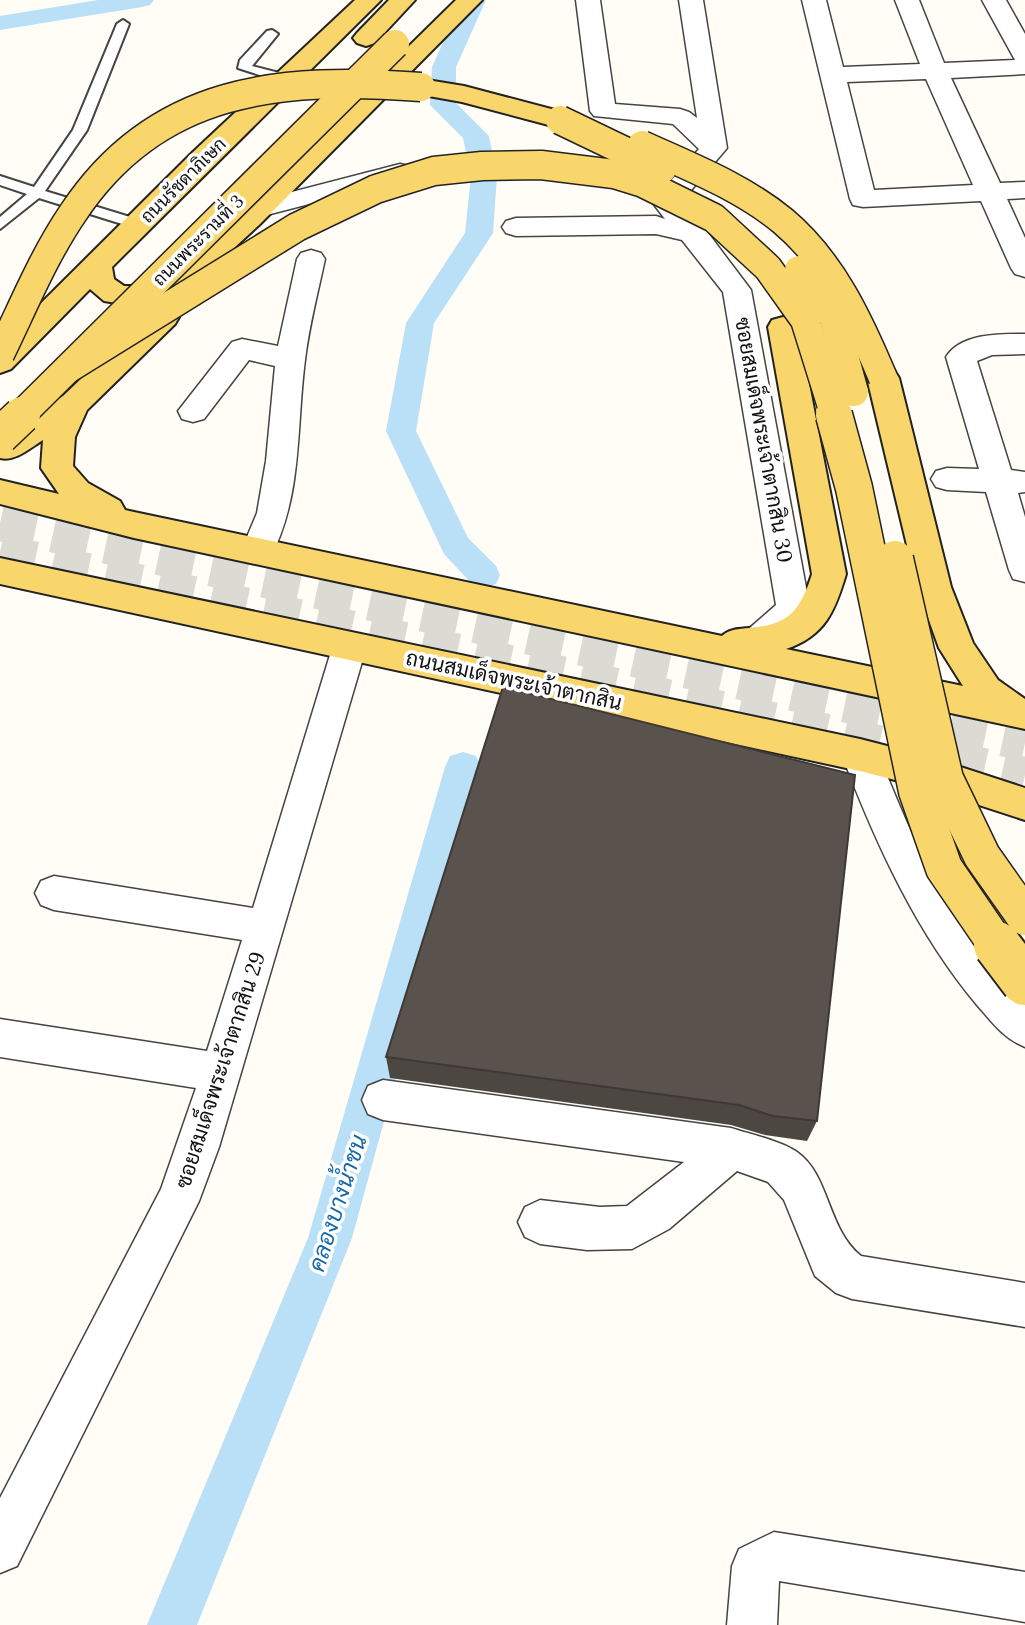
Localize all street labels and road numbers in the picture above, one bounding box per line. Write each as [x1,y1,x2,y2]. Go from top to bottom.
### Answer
street label: ถนนรัชดาภิเษก [135,132,231,228]
street label: ถนนพระรามที่ 3 [145,187,248,290]
street label: ซอยสมเด็จพระเจ้าตากสิน 30 [729,315,800,565]
street label: ถนนสมเด็จพระเจ้าตากสิน [404,643,625,716]
street label: ซอยสมเด็จพระเจ้าตากสิน 29 [168,948,271,1192]

